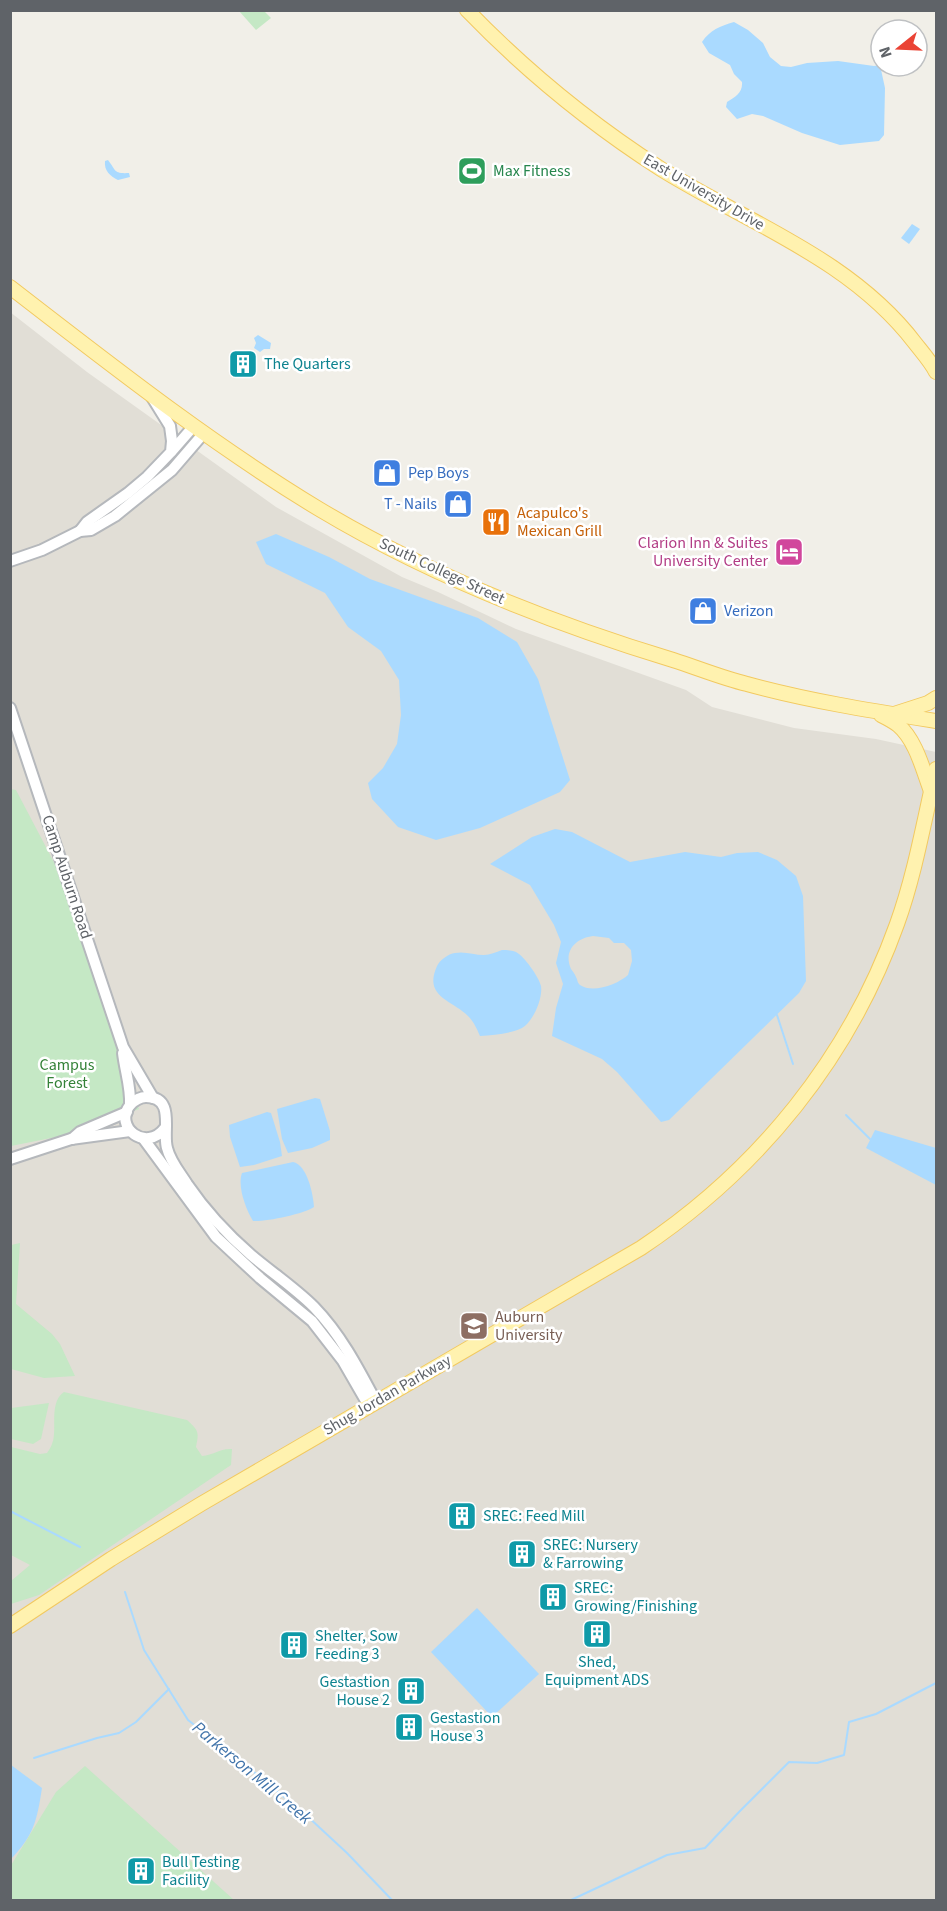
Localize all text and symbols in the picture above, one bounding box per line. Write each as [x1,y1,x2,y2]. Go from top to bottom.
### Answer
north arrow [869,18,929,78]
text: N [874,44,898,61]
street label: East University Drive [639,148,769,236]
sports icon: Max Fitness [456,155,488,187]
place label: Max Fitness [493,160,571,182]
building icon: The Quarters [227,348,259,380]
place label: The Quarters [264,353,351,375]
shop icon: Pep Boys [371,457,403,489]
place label: Pep Boys [408,462,469,484]
shop icon: T - Nails [442,488,474,520]
place label: T - Nails [384,493,437,515]
place label: Acapulco's Mexican Grill [517,502,602,542]
restaurant icon: Acapulco's Mexican Grill [480,506,512,538]
street label: South College Street [376,532,509,610]
place label: Clarion Inn & Suites University Center [638,532,768,572]
hotel icon: Clarion Inn & Suites University Center [773,536,805,568]
shop icon: Verizon [687,595,719,627]
place label: Verizon [724,600,774,622]
street label: Camp Auburn Road [37,812,97,942]
park label: Campus Forest [40,1054,95,1094]
place label: Auburn University [495,1306,563,1346]
school or university icon: Auburn University [458,1310,490,1342]
street label: Shug Jordan Parkway [319,1349,456,1441]
building icon: SREC: Feed Mill [446,1500,478,1532]
place label: SREC: Feed Mill [483,1505,585,1527]
place label: SREC: Nursery & Farrowing [543,1534,639,1574]
building icon: SREC: Nursery & Farrowing [506,1538,538,1570]
place label: SREC: Growing/Finishing [574,1577,697,1617]
building icon: SREC: Growing/Finishing [537,1581,569,1613]
building icon: Shed, Equipment ADS [581,1618,613,1650]
place label: Shelter, Sow Feeding 3 [315,1625,398,1665]
building icon: Shelter, Sow Feeding 3 [278,1629,310,1661]
place label: Shed, Equipment ADS [545,1651,649,1691]
place label: Gestastion House 2 [320,1671,390,1711]
building icon: Gestastion House 2 [395,1675,427,1707]
place label: Gestastion House 3 [430,1707,500,1747]
building icon: Gestastion House 3 [393,1711,425,1743]
water label: Parkerson Mill Creek [187,1716,317,1831]
place label: Bull Testing Facility [162,1851,239,1891]
building icon: Bull Testing Facility [125,1855,157,1887]

